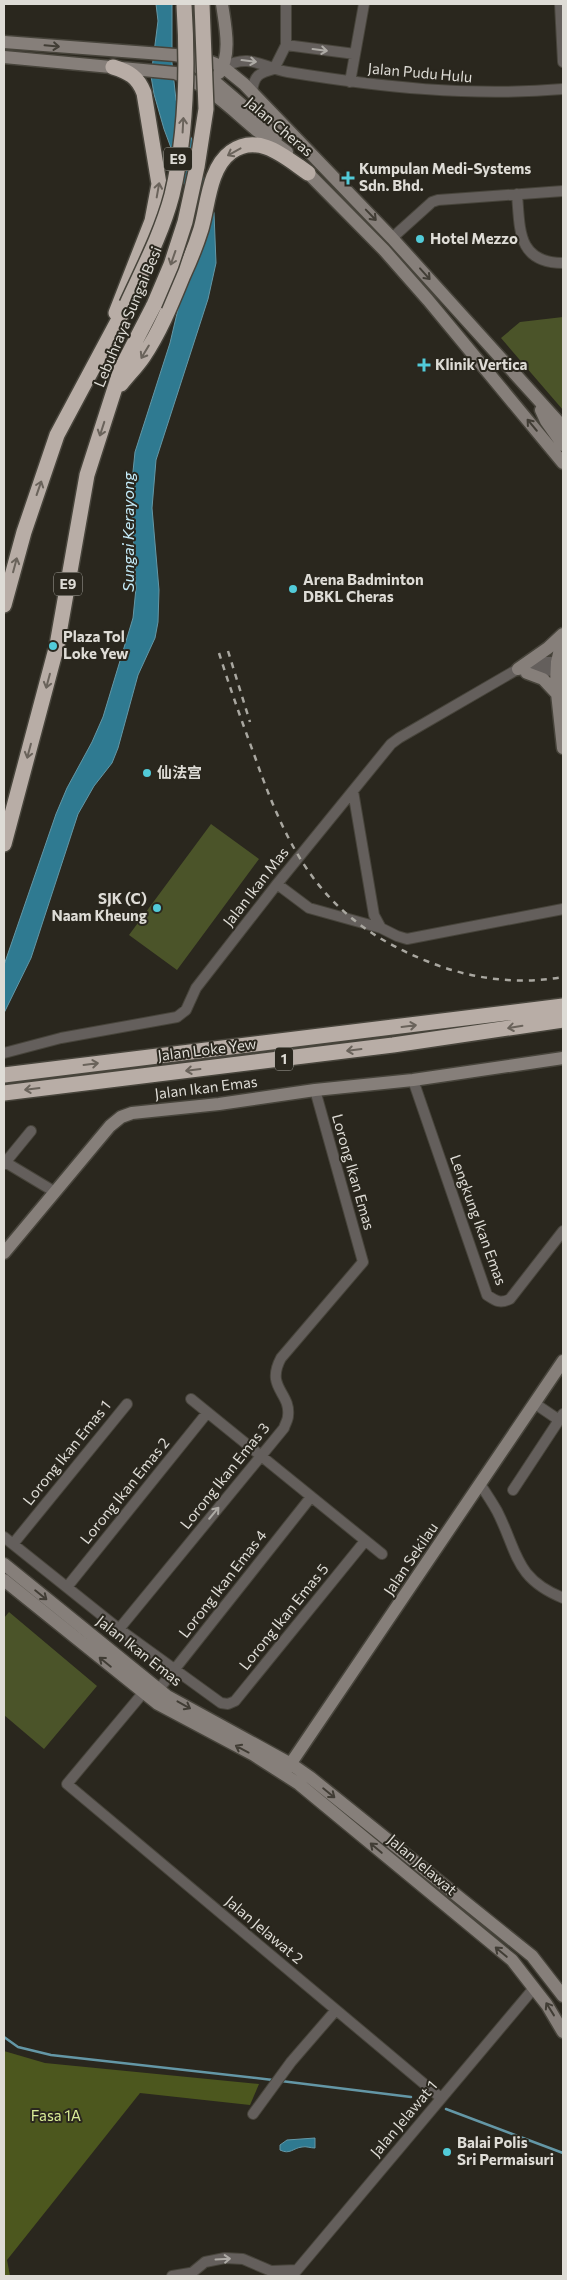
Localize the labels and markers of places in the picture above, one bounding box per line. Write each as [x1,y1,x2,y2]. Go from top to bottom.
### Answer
place label: Kumpulan Medi-Systems Sdn. Bhd. [359,159,531,194]
marker: Kumpulan Medi-Systems Sdn. Bhd. [341,171,355,185]
place label: Hotel Mezzo [430,229,518,247]
marker: Hotel Mezzo [414,233,426,245]
place label: Klinik Vertica [435,355,528,373]
marker: Klinik Vertica [417,358,431,372]
place label: Arena Badminton DBKL Cheras [303,570,424,605]
marker: Arena Badminton DBKL Cheras [287,583,299,595]
place label: Plaza Tol Loke Yew [63,627,129,662]
marker: Plaza Tol Loke Yew [47,640,59,652]
place label: 仙法宫 [157,763,202,781]
marker: 仙法宫 [141,767,153,779]
place label: SJK (C) Naam Kheung [51,889,147,924]
marker: SJK (C) Naam Kheung [151,902,163,914]
place label: Balai Polis Sri Permaisuri [457,2133,554,2168]
marker: Balai Polis Sri Permaisuri [441,2146,453,2158]

